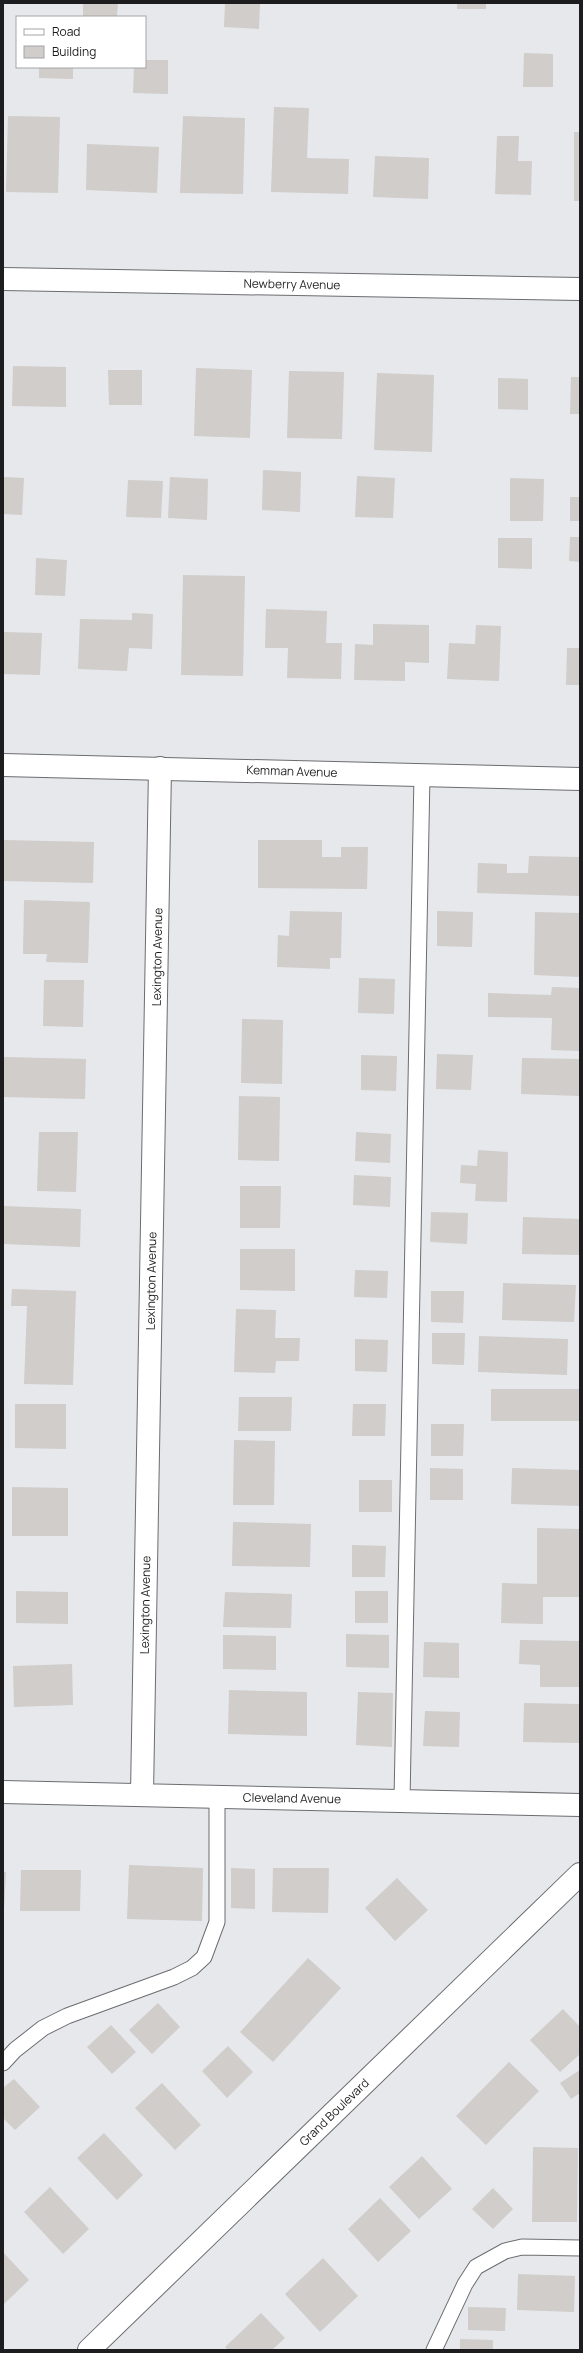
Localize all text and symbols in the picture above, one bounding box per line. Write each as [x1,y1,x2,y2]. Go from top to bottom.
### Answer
legend [16,16,146,68]
text: Road [52,23,80,40]
text: Building [52,43,96,60]
street label: Newberry Avenue [244,275,340,293]
street label: Kemman Avenue [246,761,338,781]
street label: Lexington Avenue [148,908,166,1006]
street label: Lexington Avenue [142,1232,160,1330]
street label: Lexington Avenue [136,1556,154,1654]
street label: Cleveland Avenue [243,1789,341,1807]
street label: Grand Boulevard [295,2074,373,2150]

